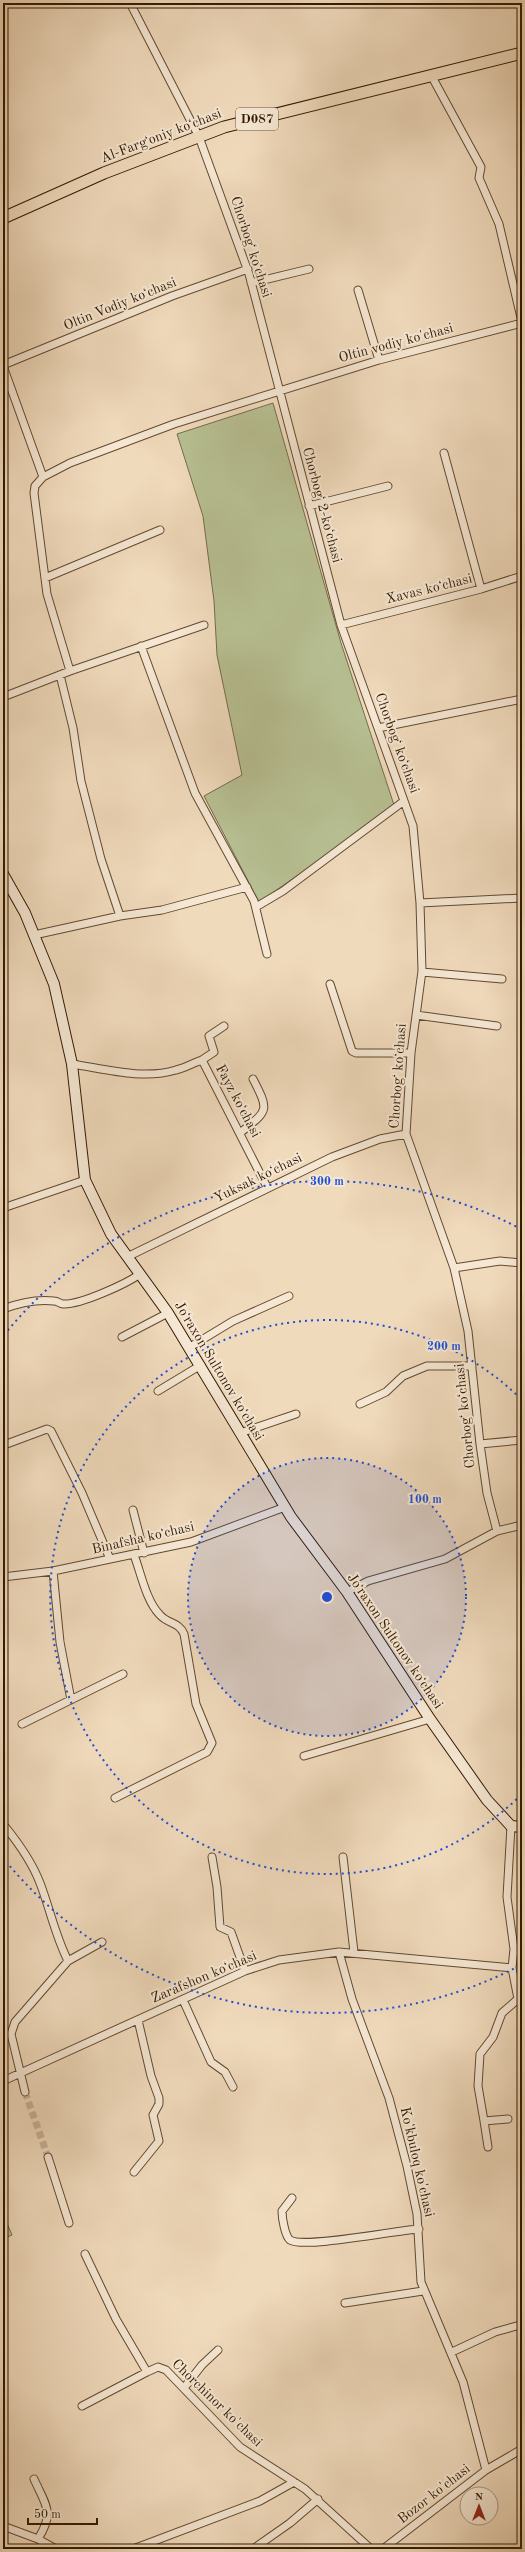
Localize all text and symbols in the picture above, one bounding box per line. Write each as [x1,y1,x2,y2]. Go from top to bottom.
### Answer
street label: Al-Fargʻoniy koʻchasi [98,105,224,166]
road number: D087 [236,108,278,130]
street label: Chorbogʻ koʻchasi [228,194,275,300]
street label: Oltin Vodiy koʻchasi [61,274,178,333]
street label: Oltin vodiy ko'chasi [337,321,455,365]
street label: Chorbogʻ 2-koʻchasi [300,446,345,564]
street label: Xavas koʻchasi [384,570,474,606]
street label: Chorbogʻ koʻchasi [372,691,423,795]
street label: Chorbogʻ koʻchasi [386,1023,409,1129]
street label: Fayz koʻchasi [213,1062,264,1140]
street label: Yuksak koʻchasi [211,1150,304,1205]
text: 300 m [310,1176,344,1188]
street label: Joʻraxon Sultonov koʻchasi [172,1298,267,1443]
text: 200 m [427,1341,461,1353]
street label: Chorbogʻ koʻchasi [452,1363,477,1469]
text: 100 m [408,1494,442,1506]
street label: Binafsha koʻchasi [90,1518,196,1557]
street label: Joʻraxon Sultonov koʻchasi [344,1570,446,1711]
centre of rings [320,1590,334,1604]
street label: Zarafshon koʻchasi [149,1947,259,2006]
street label: Ko'kbuloq ko'chasi [398,2106,437,2219]
street label: Chorchinor ko'chasi [169,2356,265,2450]
street label: Bozor ko'chasi [395,2461,473,2526]
north arrow [459,2486,499,2526]
text: N [475,2492,484,2503]
scale bar [28,2500,97,2526]
text: 50 m [34,2508,61,2521]

